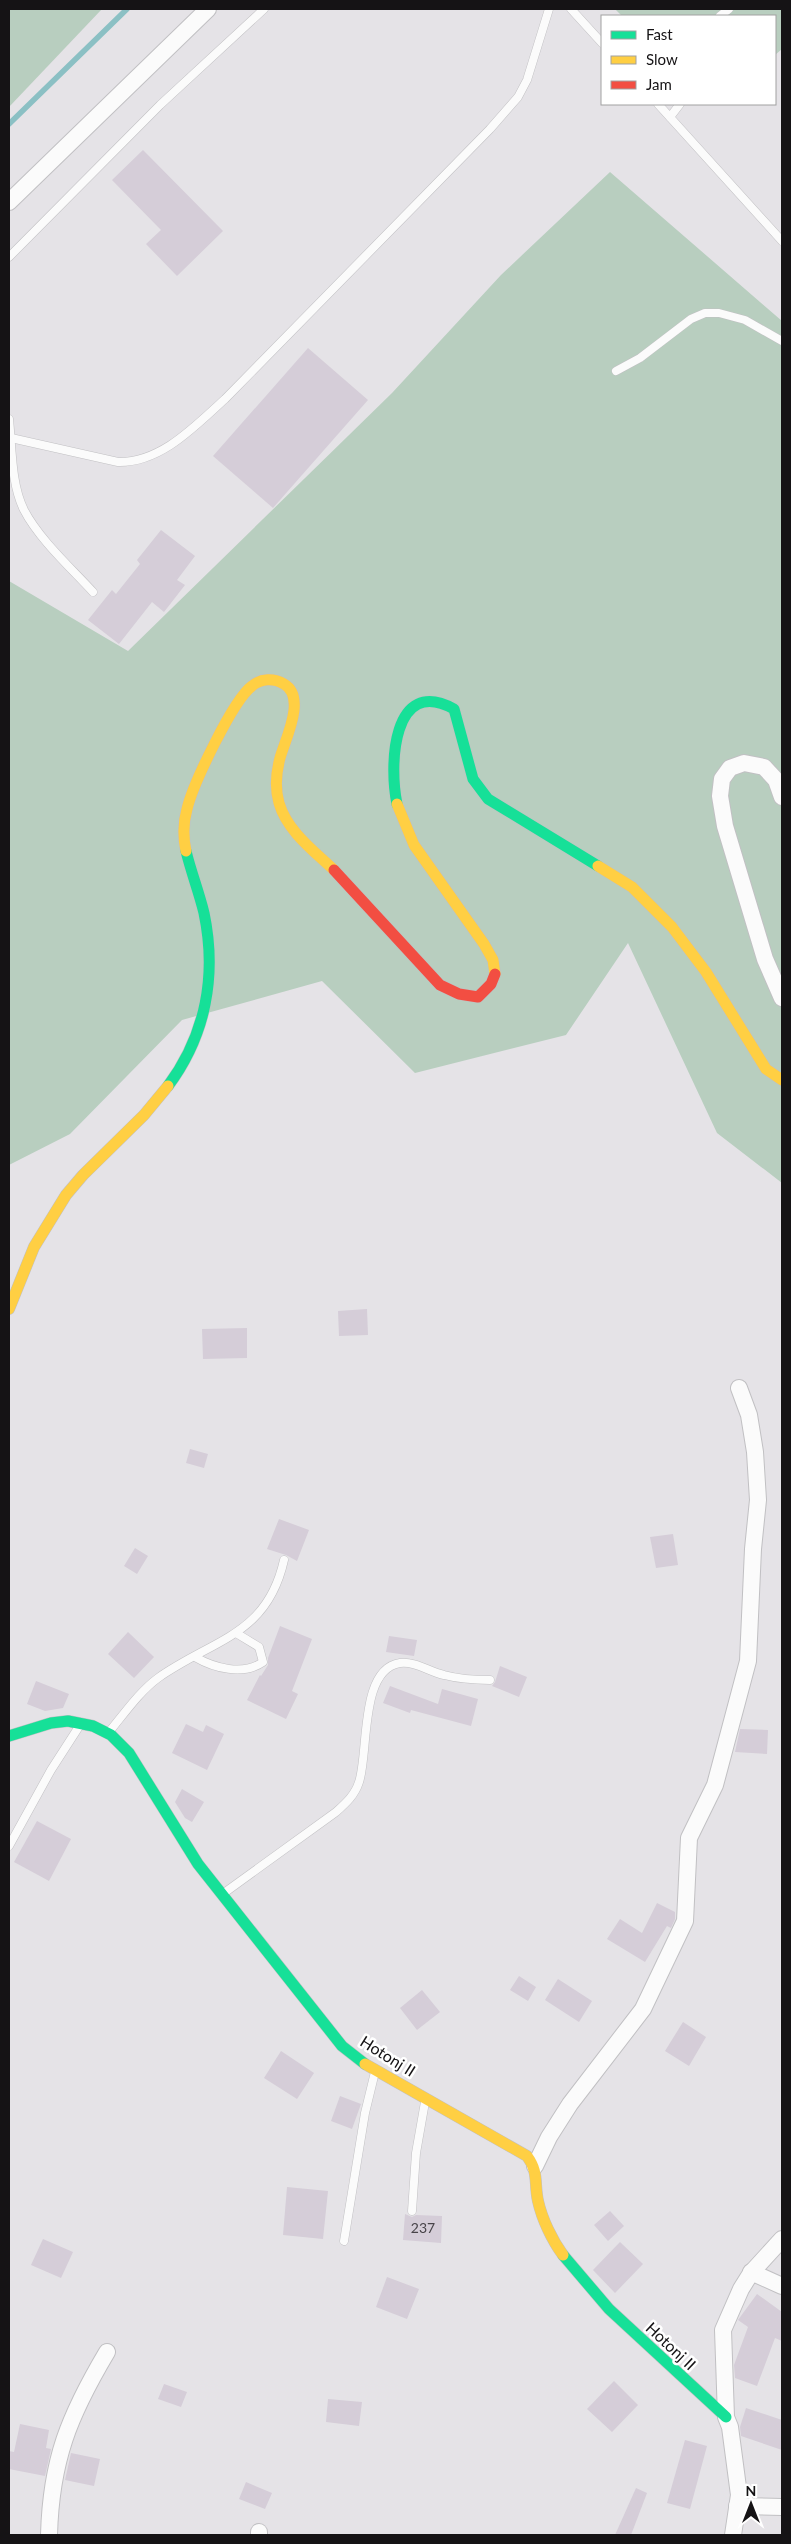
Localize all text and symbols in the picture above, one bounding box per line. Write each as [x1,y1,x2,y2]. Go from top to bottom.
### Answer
legend [601,15,776,105]
text: Fast [646,25,673,43]
text: Slow [646,50,678,68]
text: Jam [646,75,672,93]
street label: Hotonj II [357,2031,419,2080]
house number: 237 [411,2219,435,2236]
street label: Hotonj II [642,2318,700,2374]
north arrow [726,2479,776,2529]
text: N [746,2482,756,2499]

